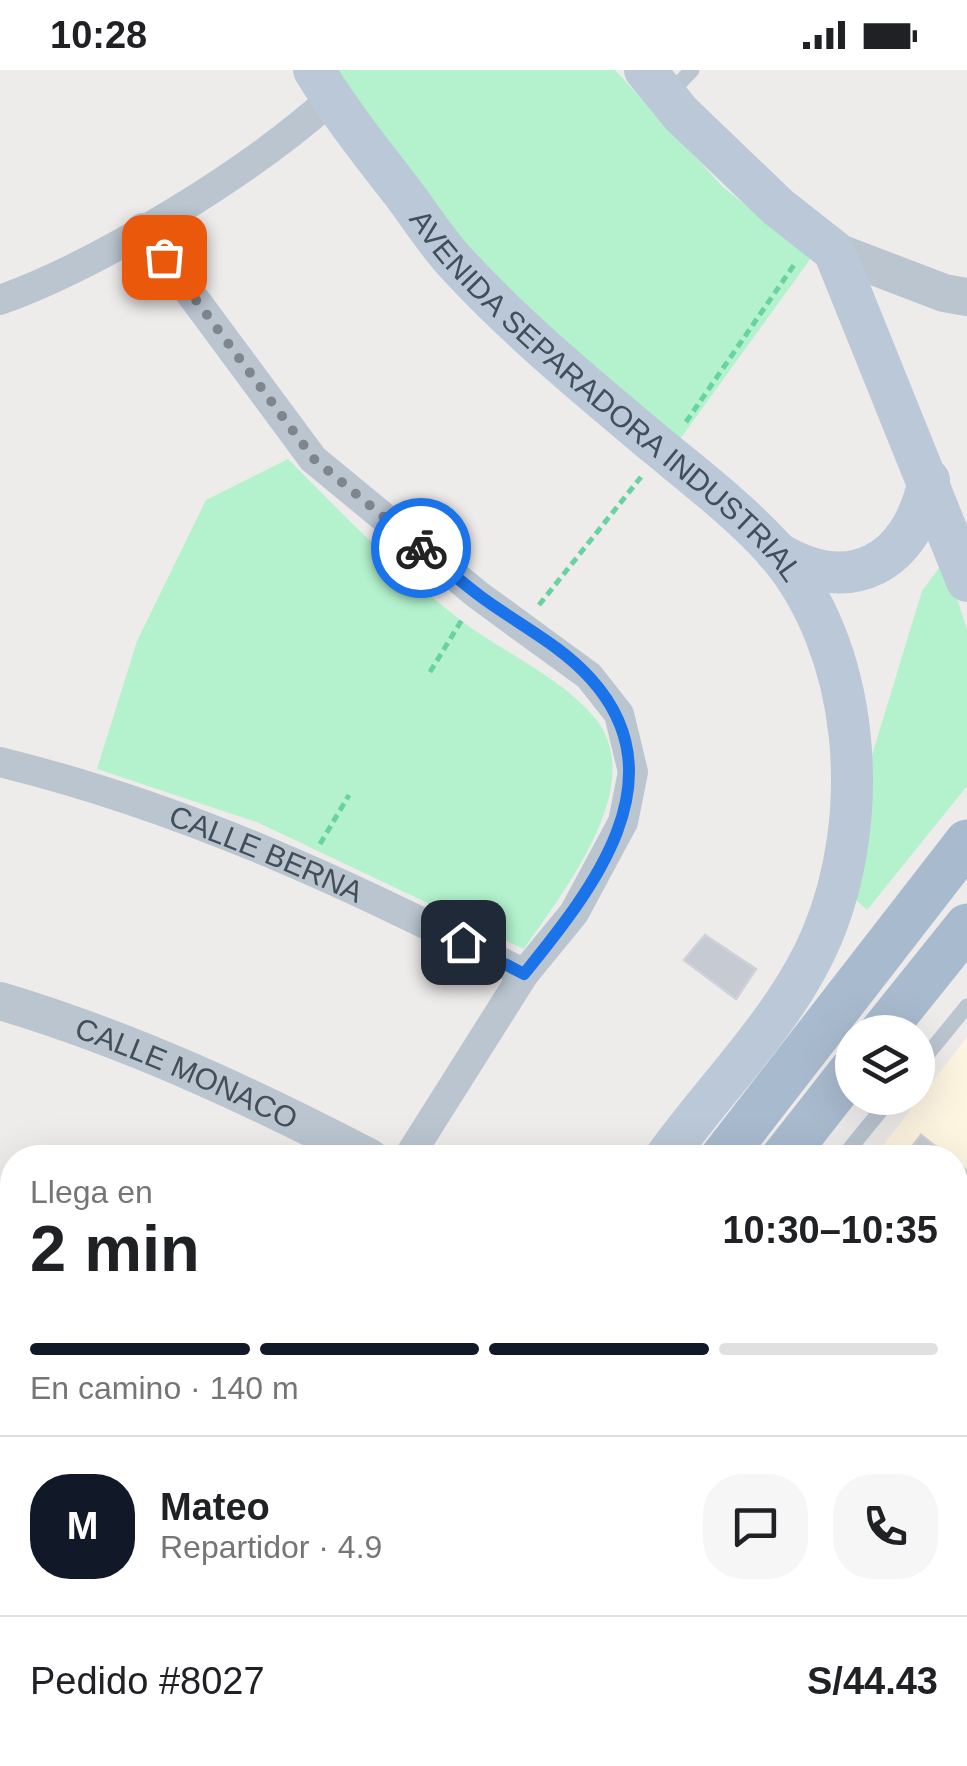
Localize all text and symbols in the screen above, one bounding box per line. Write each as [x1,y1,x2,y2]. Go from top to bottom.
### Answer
text: 10:28 [50,14,147,56]
street label: AVENIDA SEPARADORA INDUSTRIAL [404,203,809,587]
pin [122,215,207,300]
icon: bag [137,230,192,285]
courier [371,498,471,598]
icon: bike [394,521,449,576]
street label: CALLE BERNA [165,799,369,908]
pin [421,900,506,985]
icon: home [436,915,491,970]
street label: CALLE MONACO [71,1011,303,1135]
map controls [835,1015,935,1115]
button: layers [835,1015,935,1115]
text: Llega en [30,1174,153,1210]
text: 10:30–10:35 [722,1209,938,1251]
text: 2 min [30,1212,200,1285]
text: En camino · 140 m [30,1370,299,1406]
button: chat [703,1474,808,1579]
button: phone [833,1474,938,1579]
text: Mateo [160,1486,270,1528]
text: M [67,1505,98,1547]
text: Repartidor · 4.9 [160,1529,382,1565]
text: Pedido #8027 [30,1660,265,1702]
text: S/44.43 [807,1660,938,1702]

